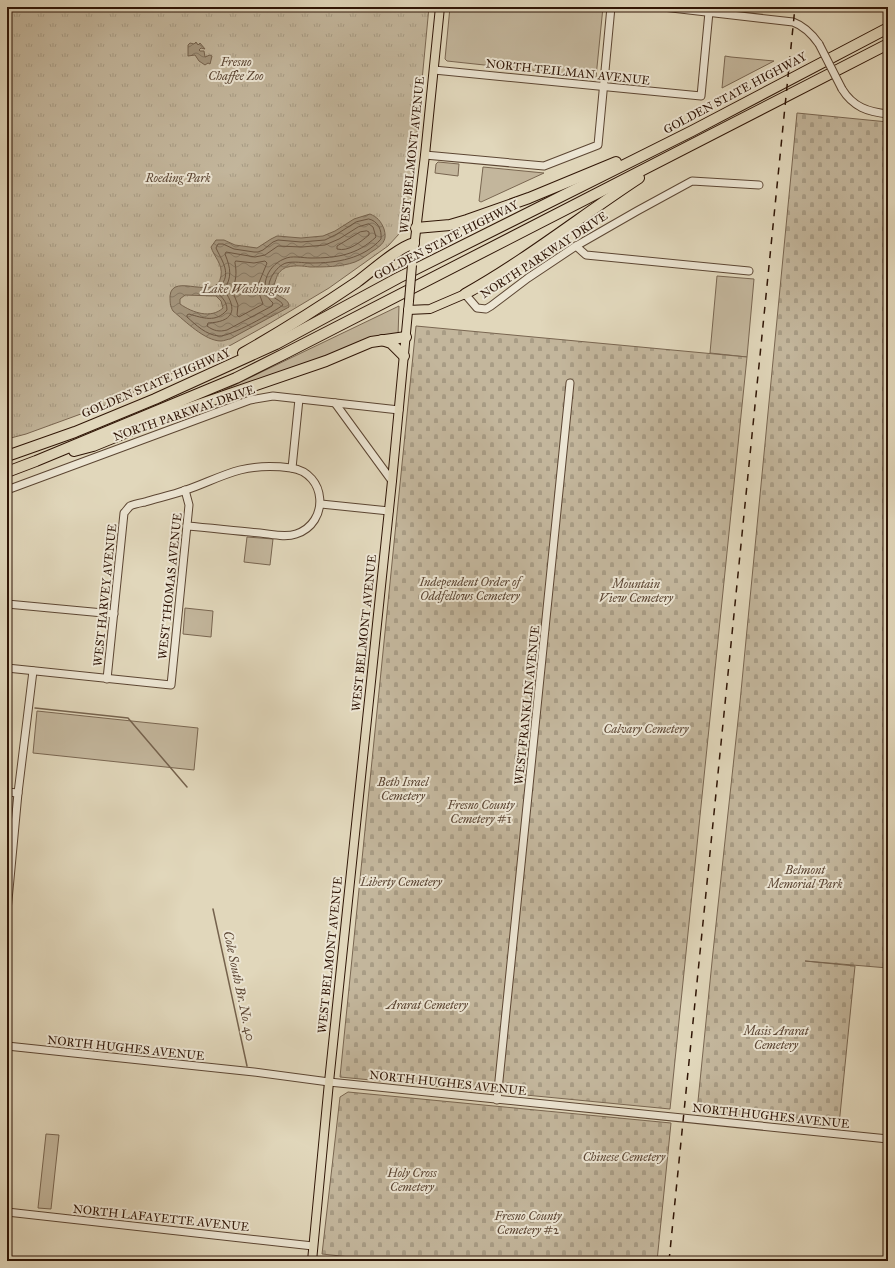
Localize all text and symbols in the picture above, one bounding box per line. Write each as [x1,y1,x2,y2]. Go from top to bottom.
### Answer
street label: GOLDEN STATE HIGHWAY [661,49,809,137]
park label: Fresno Chaffee Zoo [208,55,264,84]
street label: NORTH TEILMAN AVENUE [485,56,651,88]
street label: WEST BELMONT AVENUE [397,76,427,234]
park label: Roeding Park [144,171,211,185]
street label: GOLDEN STATE HIGHWAY [371,197,521,283]
street label: NORTH PARKWAY DRIVE [478,208,610,301]
water label: Lake Washington [201,281,290,297]
street label: GOLDEN STATE HIGHWAY [80,345,233,421]
street label: NORTH PARKWAY DRIVE [111,382,257,444]
street label: WEST THOMAS AVENUE [155,512,185,660]
street label: WEST HARVEY AVENUE [91,523,119,667]
street label: WEST BELMONT AVENUE [349,554,379,712]
park label: Independent Order of Oddfellows Cemetery [419,575,523,603]
park label: Mountain View Cemetery [599,577,674,605]
street label: WEST FRANKLIN AVENUE [512,624,542,785]
park label: Calvary Cemetery [604,722,689,736]
park label: Beth Israel Cemetery [377,775,430,803]
park label: Fresno County Cemetery #1 [447,798,515,826]
park label: Belmont Memorial Park [766,863,843,891]
park label: Liberty Cemetery [359,875,442,889]
street label: WEST BELMONT AVENUE [315,876,345,1034]
water label: Cole South Br. No. 40 [220,930,258,1042]
park label: Ararat Cemetery [384,998,468,1012]
park label: Masis Ararat Cemetery [742,1024,810,1052]
street label: NORTH HUGHES AVENUE [47,1033,206,1063]
street label: NORTH HUGHES AVENUE [369,1068,528,1098]
street label: NORTH HUGHES AVENUE [692,1101,851,1131]
park label: Chinese Cemetery [583,1150,666,1164]
park label: Holy Cross Cemetery [386,1166,437,1194]
street label: NORTH LAFAYETTE AVENUE [72,1202,250,1234]
park label: Fresno County Cemetery #2 [494,1209,562,1237]

